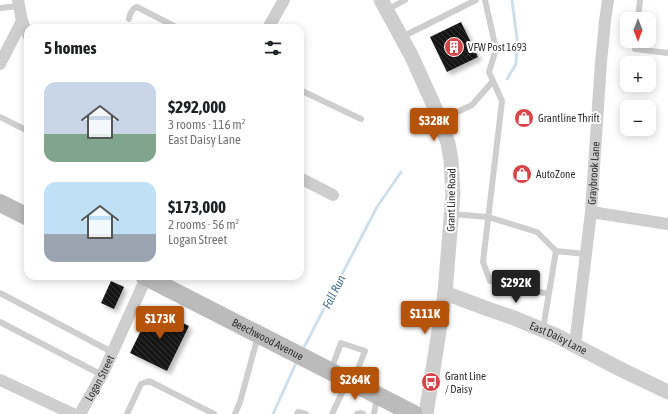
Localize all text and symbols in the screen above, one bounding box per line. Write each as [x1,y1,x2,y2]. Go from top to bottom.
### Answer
north arrow [620,12,656,48]
map controls [620,12,656,136]
building icon: VFW Post 1693 [443,36,465,58]
icon: filters [262,37,284,59]
text: 5 homes [44,38,97,58]
place label: VFW Post 1693 [468,41,527,53]
button: + [620,56,656,92]
text: $292,000 [168,97,226,117]
icon: home [76,98,124,146]
button: − [620,100,656,136]
shop icon: Grantline Thrift [513,107,535,129]
pin: $328K [406,108,462,142]
place label: Grantline Thrift [538,112,600,124]
text: $328K [419,113,449,128]
text: 3 rooms · 116 m² [168,117,245,132]
text: East Daisy Lane [168,132,241,147]
street label: Graybrook Lane [585,141,602,205]
shop icon: AutoZone [511,163,533,185]
street label: Grant Line Road [444,168,458,232]
place label: AutoZone [536,168,575,180]
text: $173,000 [168,197,226,217]
icon: home [76,198,124,246]
text: 2 rooms · 56 m² [168,217,239,232]
text: Logan Street [168,232,227,247]
pin: $292K [488,270,544,304]
water label: Fall Run [320,273,348,311]
text: $292K [501,275,531,290]
pin: $111K [397,301,453,335]
pin: $173K [132,306,188,340]
text: $111K [410,306,440,321]
text: $173K [145,311,175,326]
street label: Beechwood Avenue [230,316,305,362]
street label: East Daisy Lane [528,319,589,357]
street label: Logan Street [83,353,116,403]
pin: $264K [327,367,383,401]
place label: Grant Line / Daisy [445,370,486,395]
bus stop icon: Grant Line / Daisy [420,371,442,393]
text: $264K [340,372,370,387]

